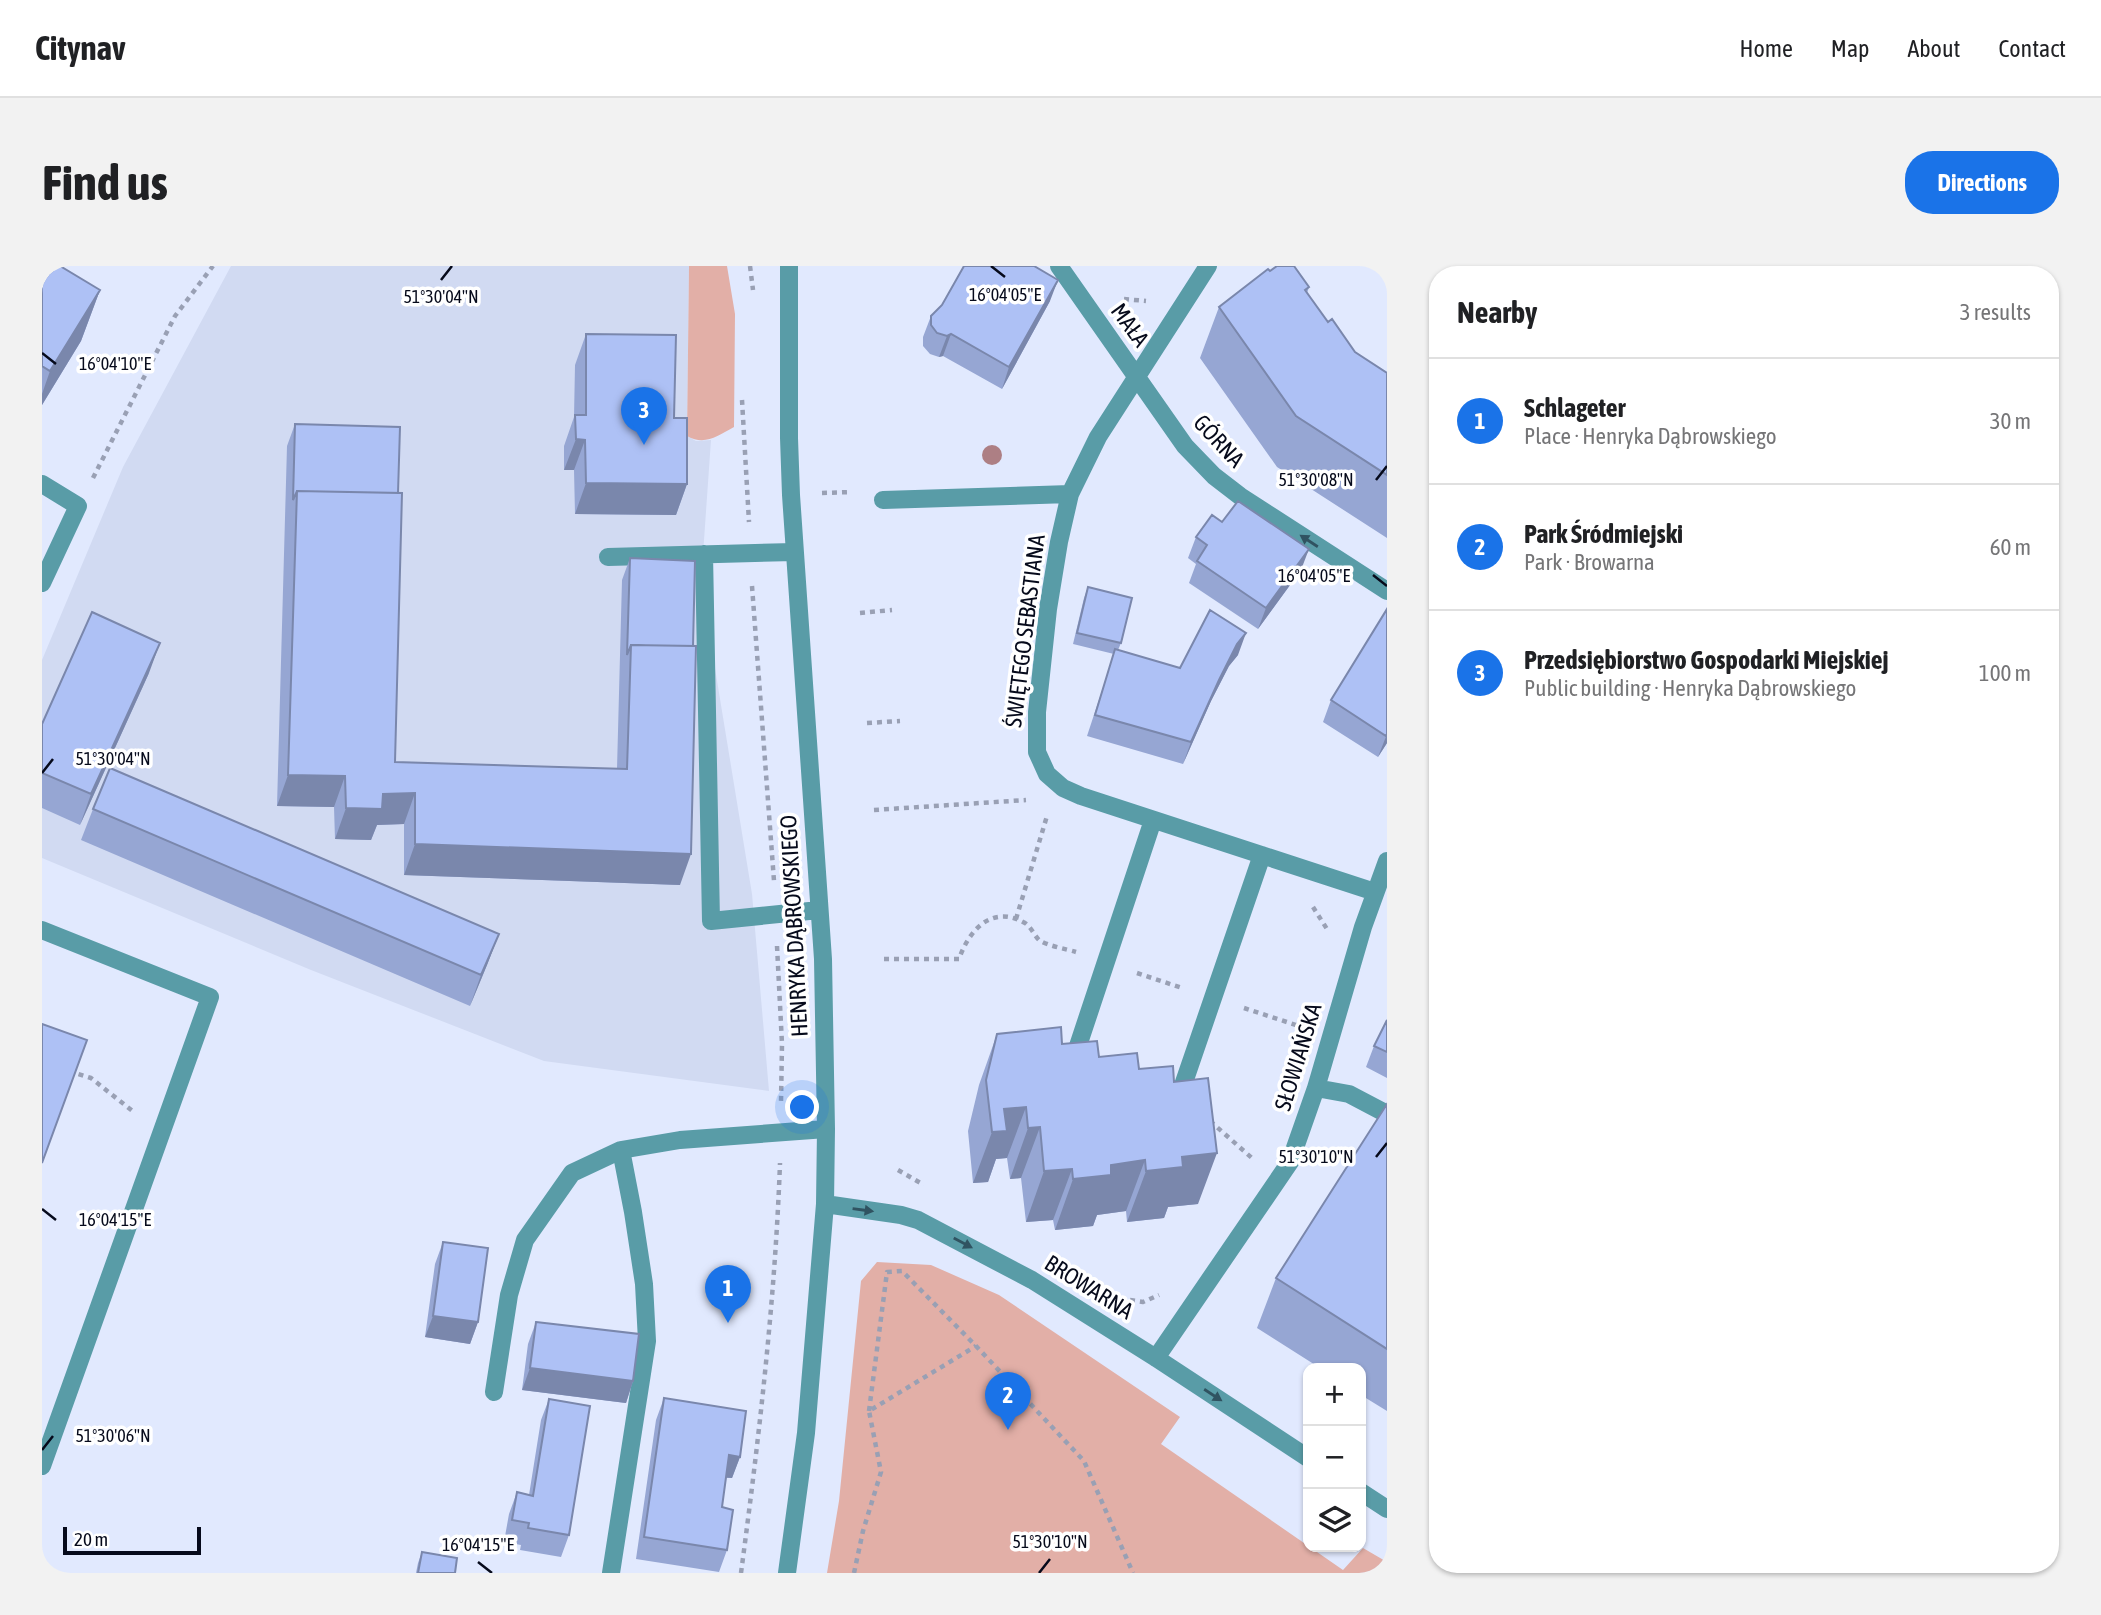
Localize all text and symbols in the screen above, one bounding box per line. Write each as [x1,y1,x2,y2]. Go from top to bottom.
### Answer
text: Citynav [35,29,126,67]
text: Home [1739,35,1793,62]
text: Map [1831,35,1869,62]
text: About [1907,35,1960,62]
text: Contact [1998,35,2066,62]
button: Directions [1905,151,2059,214]
text: Find us [42,154,168,210]
text: 16°04'05"E [969,284,1041,305]
text: 51°30'04"N [403,286,479,307]
text: Nearby [1457,295,1537,329]
street label: MAŁA [1106,298,1155,352]
text: 3 results [1960,299,2031,325]
text: 16°04'10"E [79,353,151,374]
pin: 3 [621,387,667,445]
text: Schlageter [1524,393,1625,423]
text: 1 [1475,408,1485,434]
text: 30 m [1990,408,2031,434]
street label: GÓRNA [1188,409,1250,473]
text: Place · Henryka Dąbrowskiego [1524,423,1777,449]
text: 51°30'08"N [1278,469,1354,490]
text: Park Śródmiejski [1524,519,1683,549]
street label: ŚWIĘTEGO SEBASTIANA [1000,532,1050,729]
one-way arrow [1299,534,1319,547]
text: 2 [1475,534,1485,560]
text: 60 m [1990,534,2031,560]
text: Park · Browarna [1524,549,1655,575]
text: 16°04'05"E [1278,565,1350,586]
text: Przedsiębiorstwo Gospodarki Miejskiej [1524,645,1888,675]
text: 3 [1475,660,1485,686]
text: 100 m [1979,660,2031,686]
text: Public building · Henryka Dąbrowskiego [1524,675,1856,701]
text: 51°30'04"N [75,748,151,769]
street label: HENRYKA DĄBROWSKIEGO [775,814,813,1038]
street label: SŁOWIAŃSKA [1269,999,1327,1114]
your location [785,1090,819,1124]
text: 51°30'10"N [1278,1146,1354,1167]
one-way arrow [852,1204,874,1215]
text: 16°04'15"E [79,1209,151,1230]
one-way arrow [953,1237,973,1249]
street label: BROWARNA [1040,1250,1139,1325]
pin: 1 [705,1265,751,1323]
map controls [1303,1363,1366,1552]
button: + [1303,1363,1366,1426]
pin: 2 [985,1372,1031,1430]
one-way arrow [1204,1389,1223,1402]
text: 51°30'06"N [75,1425,151,1446]
button: − [1303,1426,1366,1489]
button: layers [1303,1489,1366,1552]
scale bar [63,1524,201,1556]
text: 20 m [74,1528,108,1550]
text: 51°30'10"N [1012,1531,1088,1552]
text: 16°04'15"E [442,1534,514,1555]

